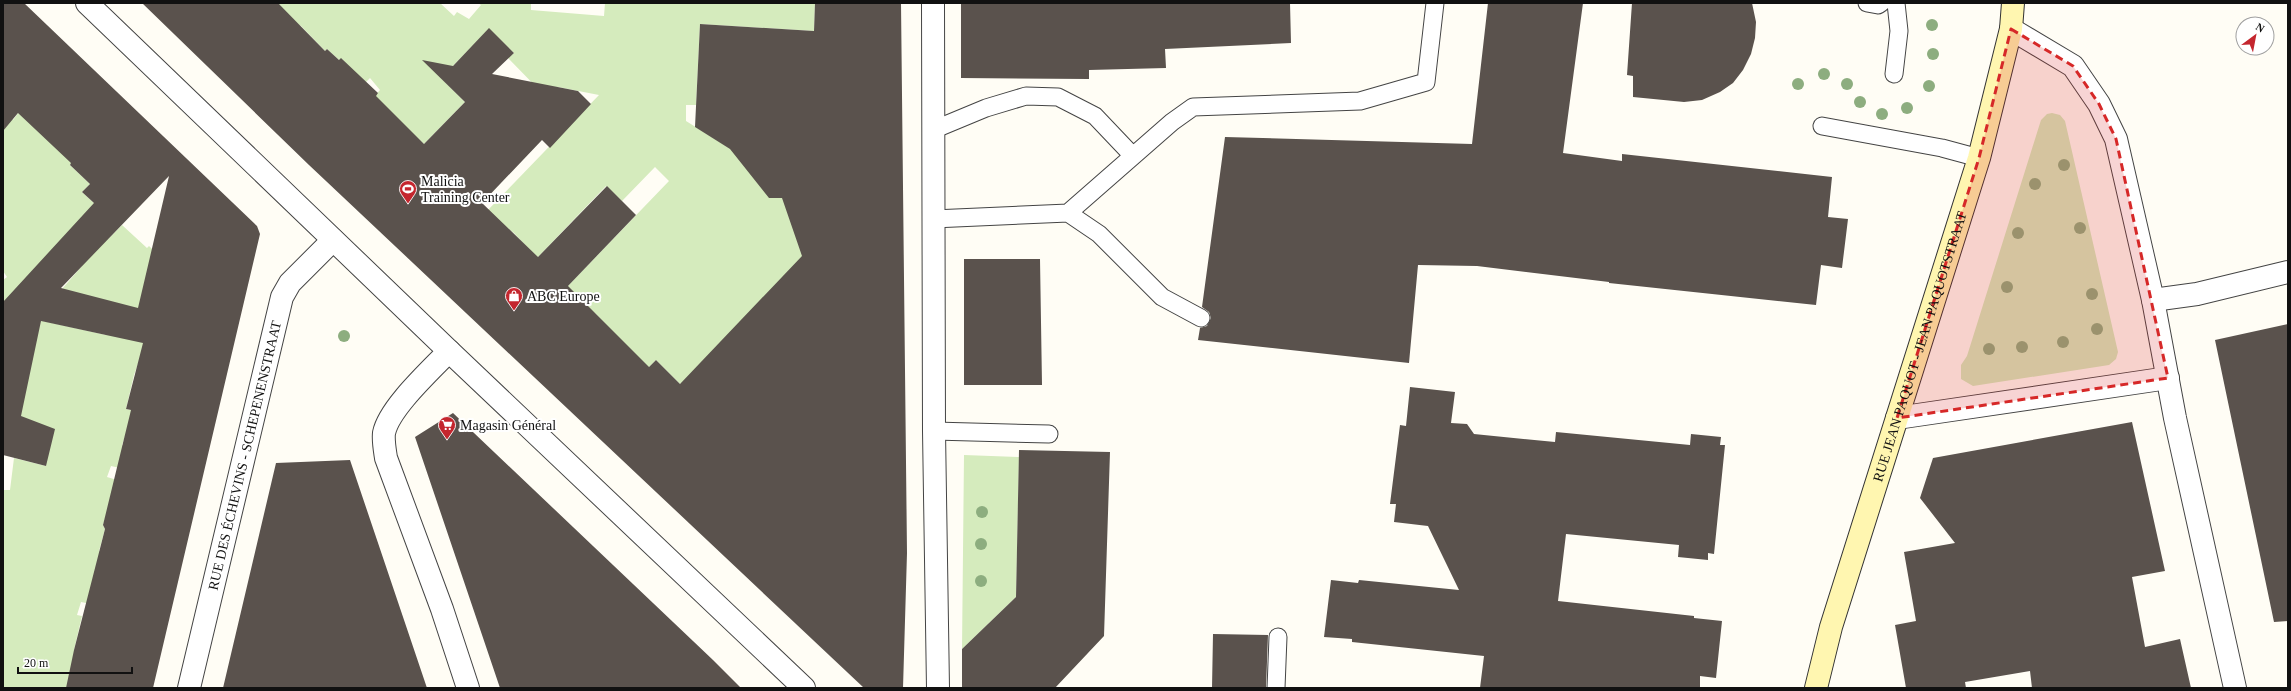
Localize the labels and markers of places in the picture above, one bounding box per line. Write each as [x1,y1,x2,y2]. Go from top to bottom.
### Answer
place label: Malicia Training Center [421,174,510,205]
sports icon: Malicia Training Center [398,179,418,204]
shop icon: ABC Europe [504,286,524,311]
place label: ABC Europe [527,289,600,304]
supermarket icon: Magasin Général [437,415,457,440]
place label: Magasin Général [460,418,556,433]

